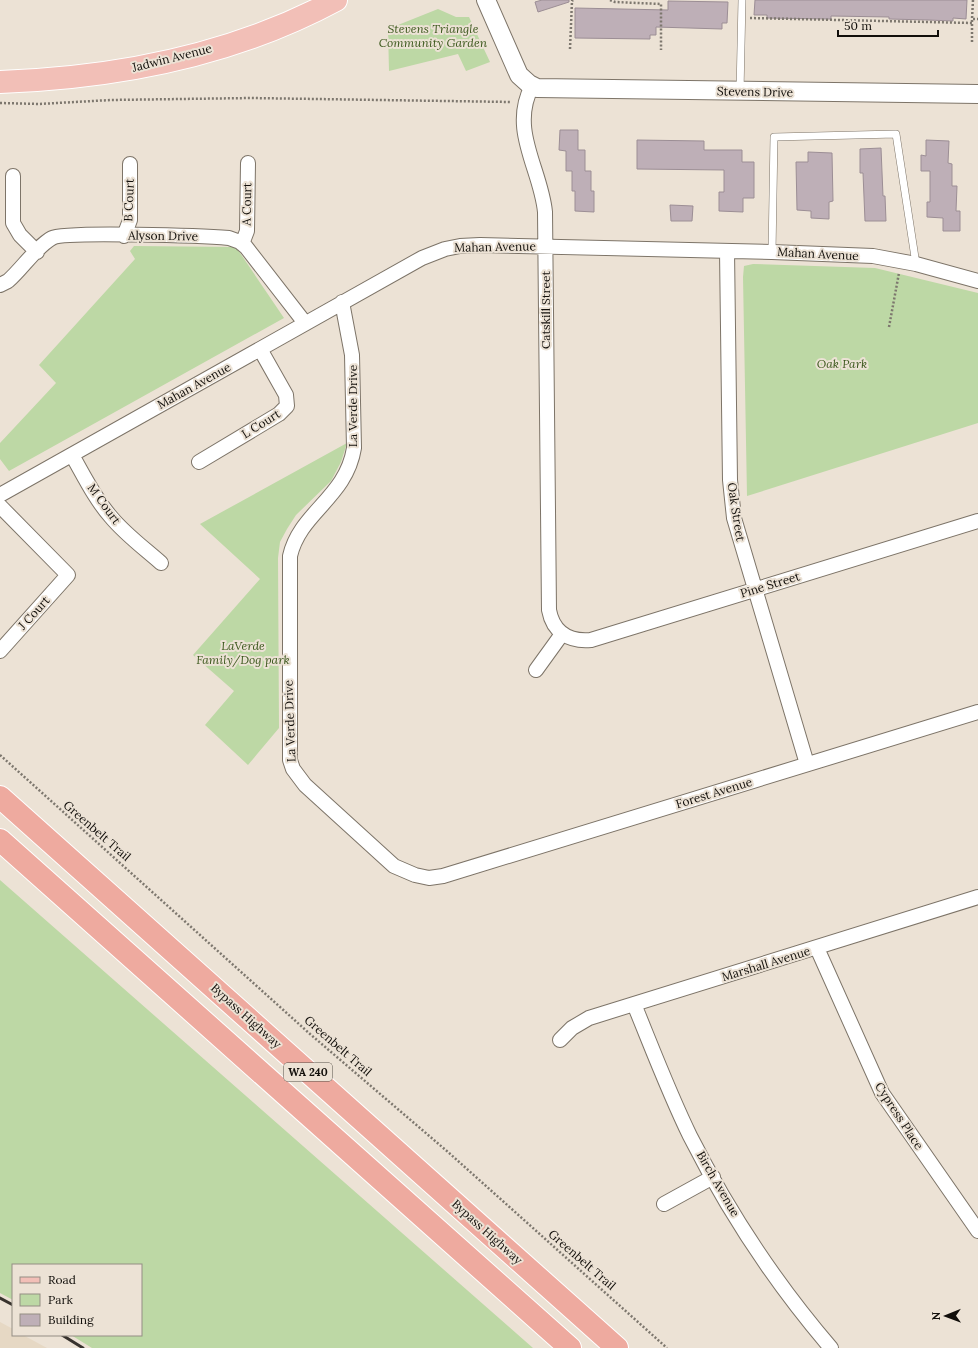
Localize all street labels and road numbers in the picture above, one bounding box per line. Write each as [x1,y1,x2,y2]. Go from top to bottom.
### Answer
street label: Jadwin Avenue [129,40,214,75]
street label: Stevens Drive [717,83,794,100]
street label: B Court [120,178,137,222]
street label: A Court [239,182,254,227]
street label: Alyson Drive [127,227,199,244]
street label: Mahan Avenue [454,238,536,255]
street label: Mahan Avenue [777,244,860,263]
street label: Catskill Street [538,271,553,349]
street label: Mahan Avenue [154,359,234,412]
street label: La Verde Drive [345,364,360,447]
street label: L Court [239,406,283,441]
street label: M Court [85,480,124,527]
street label: Oak Street [724,481,749,543]
street label: Pine Street [738,568,802,601]
street label: J Court [14,592,53,633]
street label: La Verde Drive [281,679,298,762]
street label: Forest Avenue [674,774,754,811]
street label: Greenbelt Trail [61,797,134,864]
street label: Marshall Avenue [720,943,812,984]
street label: Bypass Highway [208,980,285,1052]
street label: Greenbelt Trail [302,1012,375,1079]
road number: WA 240 [284,1063,332,1081]
street label: Cypress Place [872,1079,927,1153]
street label: Birch Avenue [694,1148,744,1220]
street label: Bypass Highway [449,1196,526,1268]
street label: Greenbelt Trail [546,1226,619,1293]

